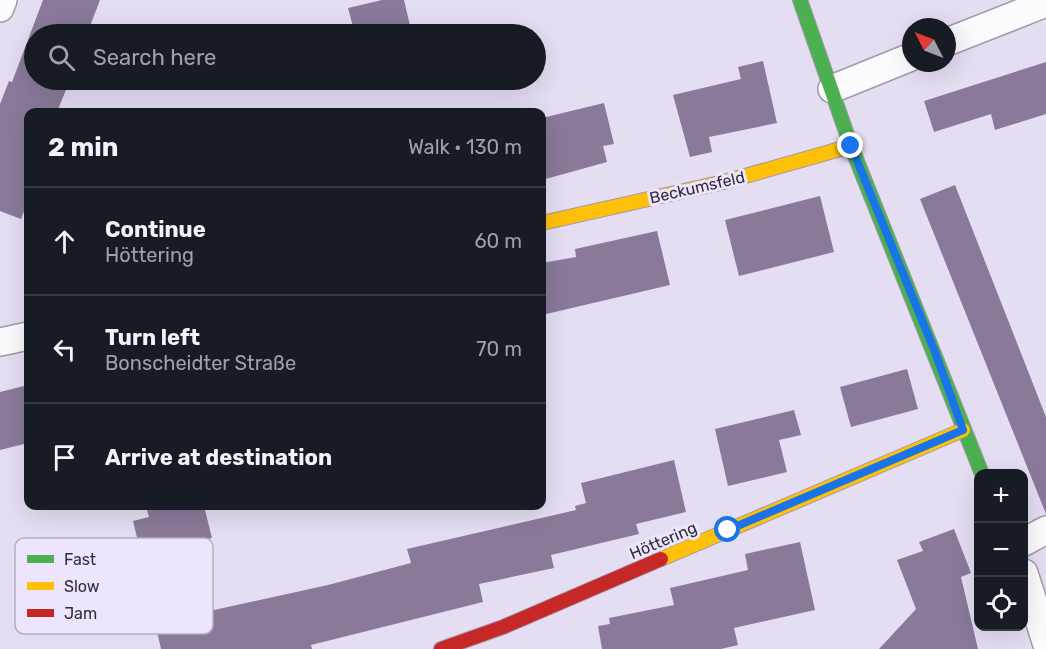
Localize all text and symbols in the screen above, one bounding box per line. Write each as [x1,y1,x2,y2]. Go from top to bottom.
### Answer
north arrow [902,18,956,72]
search box [24,24,546,90]
icon: search [45,41,78,74]
text: Search here [93,44,216,71]
text: 2 min [48,132,118,163]
route end [837,132,863,158]
text: Walk · 130 m [408,135,522,159]
street label: Beckumsfeld [648,167,747,208]
text: Continue [105,216,206,243]
icon: ahead [48,225,81,258]
text: 60 m [475,229,522,253]
text: Höttering [105,243,194,267]
text: Turn left [105,324,200,351]
icon: left [48,333,81,366]
text: 70 m [476,337,522,361]
text: Bonscheidter Straße [105,351,296,375]
icon: arrive [48,441,81,474]
text: Arrive at destination [105,444,332,471]
map controls [974,469,1028,631]
button: + [974,469,1028,523]
route start [714,516,740,542]
street label: Höttering [627,518,700,563]
button: − [974,523,1028,577]
legend [15,538,213,634]
text: Fast [64,550,96,569]
text: Slow [64,577,100,596]
button: locate [974,577,1028,631]
text: Jam [64,604,97,623]

